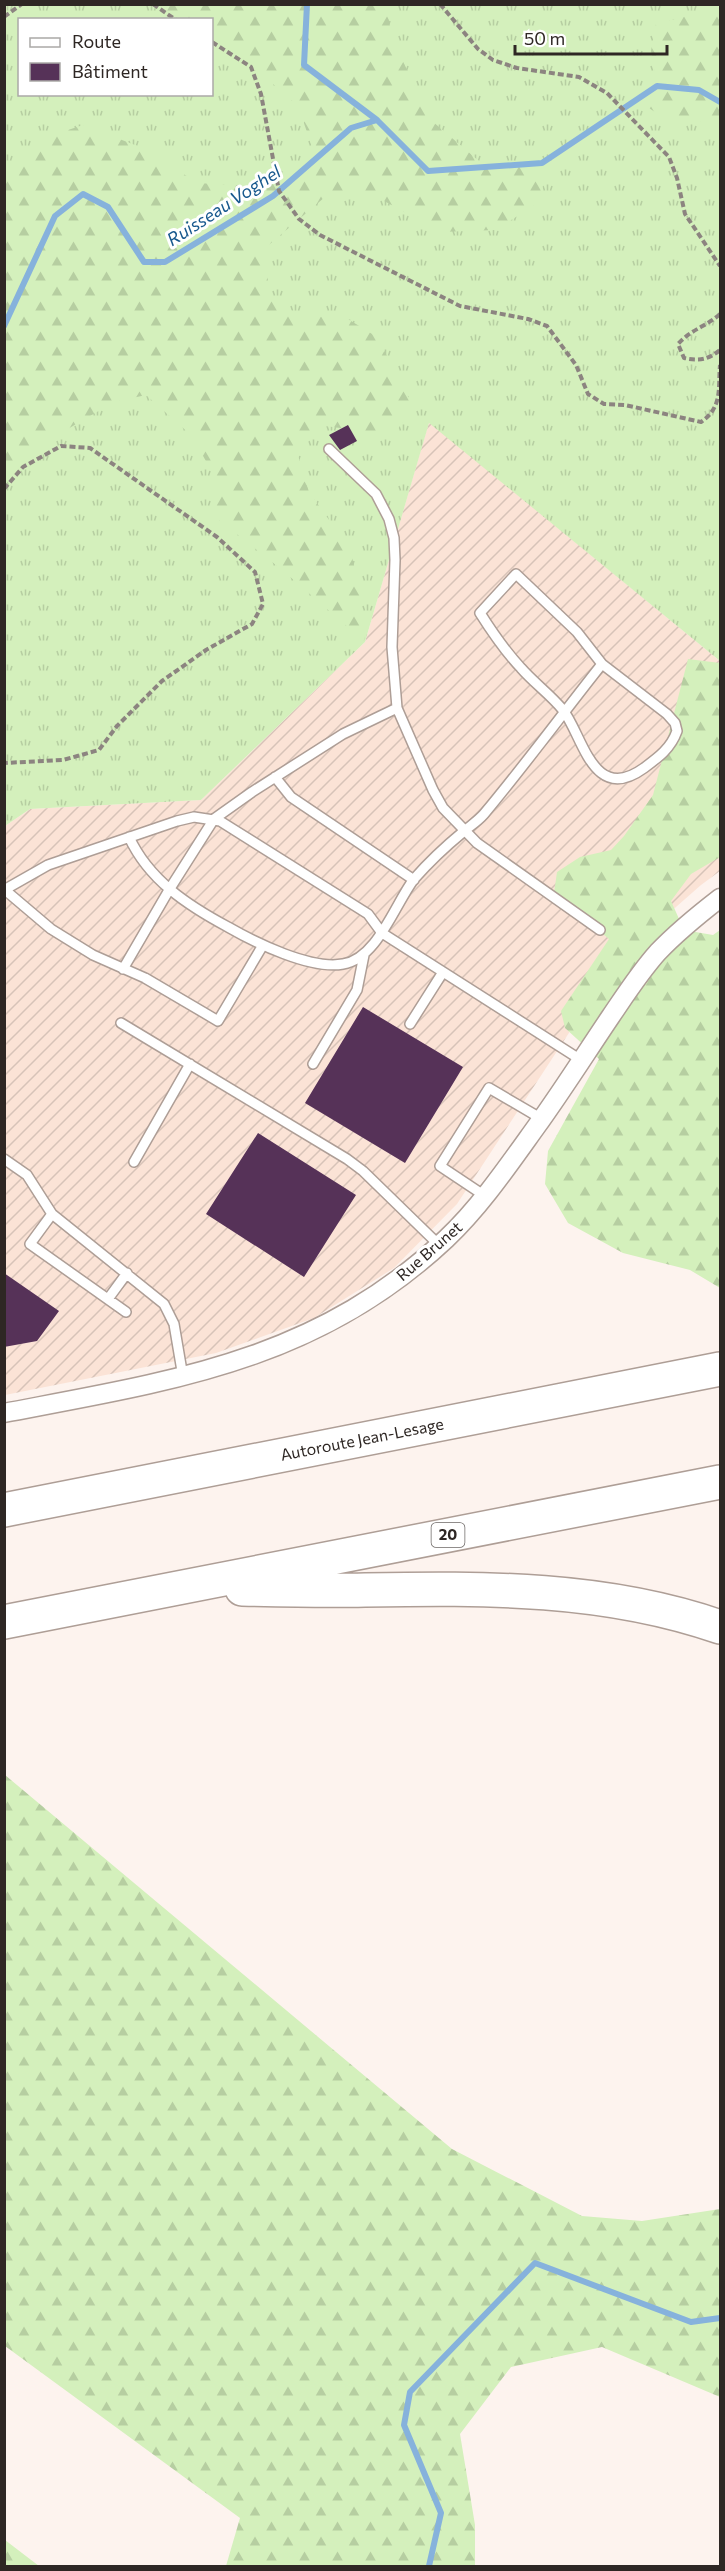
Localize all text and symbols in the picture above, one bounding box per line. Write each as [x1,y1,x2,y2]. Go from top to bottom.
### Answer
legend [18,18,213,96]
scale bar [515,18,666,56]
text: 50 m [524,27,565,49]
text: Route [72,30,121,52]
text: Bâtiment [72,60,148,82]
water label: Ruisseau Voghel [162,160,285,250]
street label: Rue Brunet [392,1217,466,1284]
street label: Autoroute Jean-Lesage [279,1413,445,1464]
road number: 20 [432,1523,464,1547]

